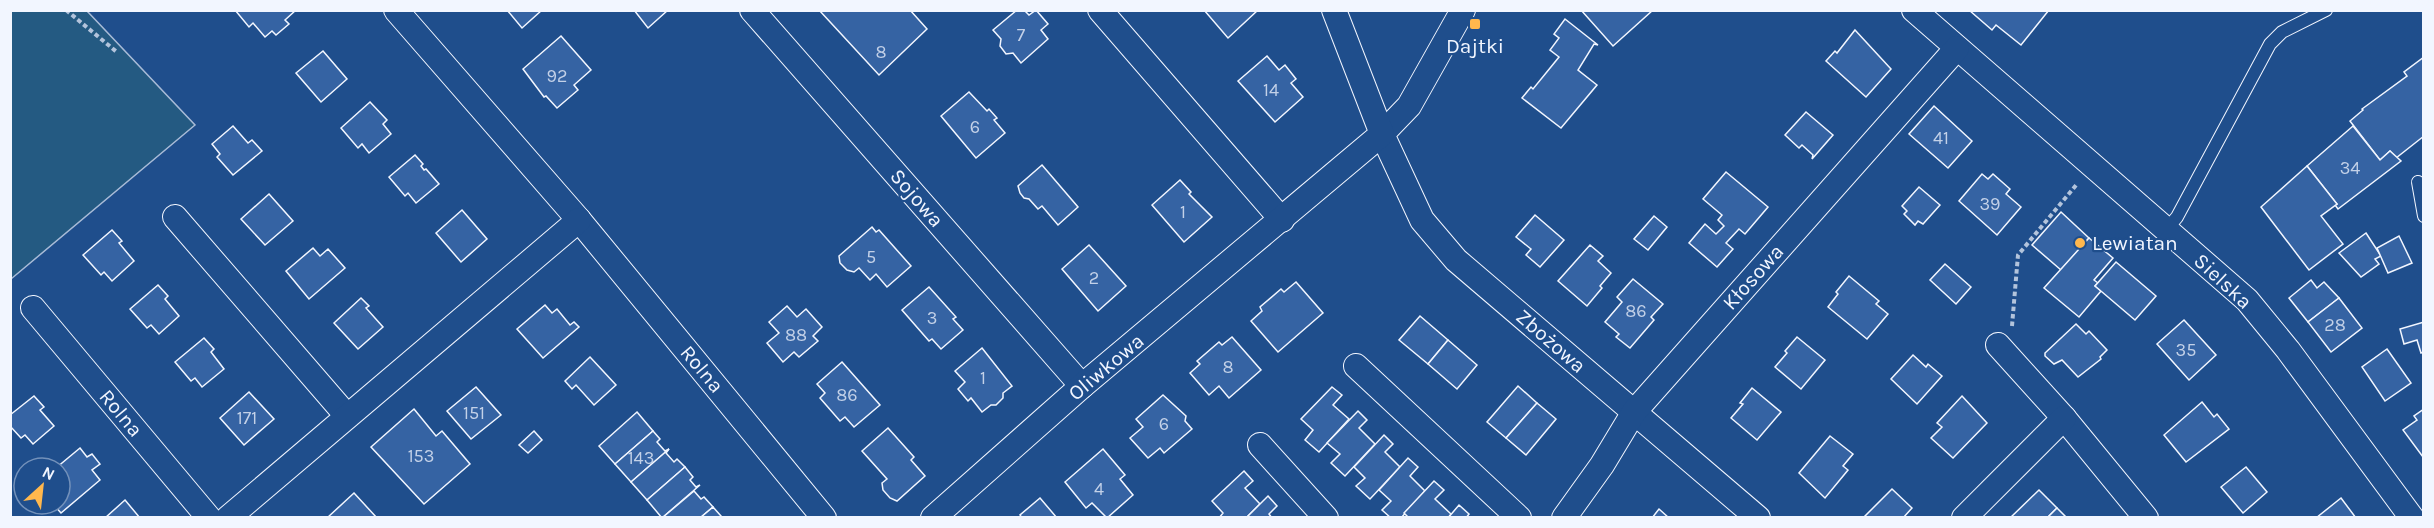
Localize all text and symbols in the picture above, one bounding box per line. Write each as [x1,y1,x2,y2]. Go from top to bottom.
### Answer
marker: Dajtki [1468,17,1482,31]
house number: 7 [1017,24,1026,46]
place label: Dajtki [1446,34,1504,58]
house number: 8 [875,41,887,63]
house number: 92 [547,65,567,87]
house number: 14 [1263,79,1279,101]
house number: 6 [970,116,980,138]
house number: 41 [1933,127,1949,149]
house number: 34 [2340,157,2360,179]
street label: Sojowa [885,164,949,232]
house number: 39 [1979,193,2001,215]
house number: 1 [1180,201,1186,223]
place label: Lewiatan [2092,231,2178,255]
marker: Lewiatan [2073,236,2087,250]
street label: Kłosowa [1718,239,1788,315]
house number: 5 [866,246,876,268]
street label: Sielska [2189,248,2257,314]
house number: 2 [1089,267,1099,289]
house number: 86 [1625,300,1647,322]
street label: Zbożowa [1511,304,1591,378]
house number: 3 [927,307,937,329]
house number: 28 [2324,314,2346,336]
house number: 88 [785,324,807,346]
street label: Oliwkowa [1063,329,1149,405]
house number: 35 [2176,339,2196,361]
street label: Rolna [675,340,729,398]
house number: 8 [1222,356,1234,378]
house number: 1 [980,367,986,389]
street label: Rolna [94,384,148,442]
house number: 86 [836,384,858,406]
house number: 151 [463,402,485,424]
house number: 171 [237,407,257,429]
house number: 6 [1159,413,1169,435]
house number: 153 [408,445,434,467]
house number: 143 [628,447,654,469]
north arrow [12,456,72,516]
text: N [39,462,58,484]
house number: 4 [1094,478,1104,500]

